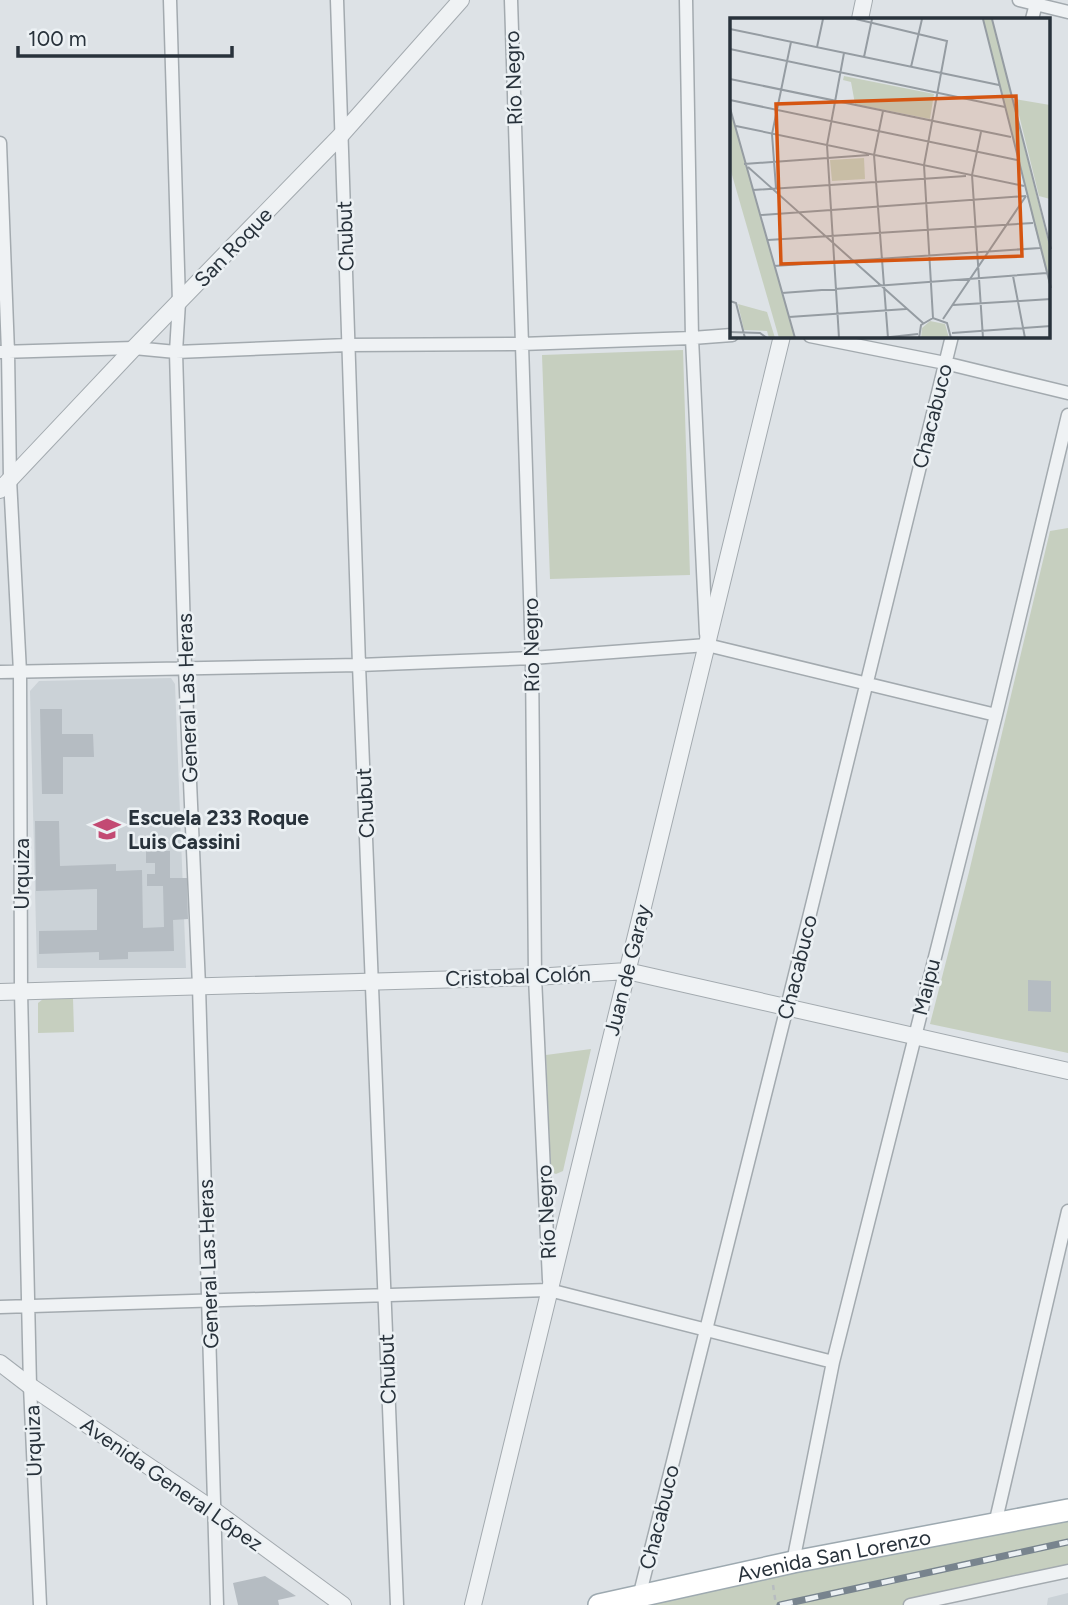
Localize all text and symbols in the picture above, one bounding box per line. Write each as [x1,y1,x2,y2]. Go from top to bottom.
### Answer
scale bar [18,14,231,58]
inset map [730,18,1050,338]
text: 100 m [28,26,87,51]
street label: Río Negro [499,30,527,126]
street label: Chubut [331,200,359,272]
street label: San Roque [189,202,277,292]
street label: Chacabuco [907,361,957,471]
street label: Río Negro [518,597,544,693]
street label: General Las Heras [172,613,202,783]
street label: Chubut [351,767,379,839]
place label: Escuela 233 Roque Luis Cassini [128,805,309,854]
school or university icon: Escuela 233 Roque Luis Cassini [92,814,122,844]
street label: Urquiza [9,838,34,910]
street label: Juan de Garay [599,902,655,1038]
street label: Chacabuco [772,912,822,1022]
street label: Maipu [907,956,945,1018]
street label: Cristobal Colón [445,961,591,991]
street label: Río Negro [531,1164,561,1260]
street label: General Las Heras [193,1179,223,1349]
street label: Chubut [373,1333,401,1405]
street label: Urquiza [19,1405,47,1477]
street label: Avenida General López [76,1412,268,1556]
street label: Chacabuco [634,1462,684,1572]
street label: Avenida San Lorenzo [734,1524,933,1587]

